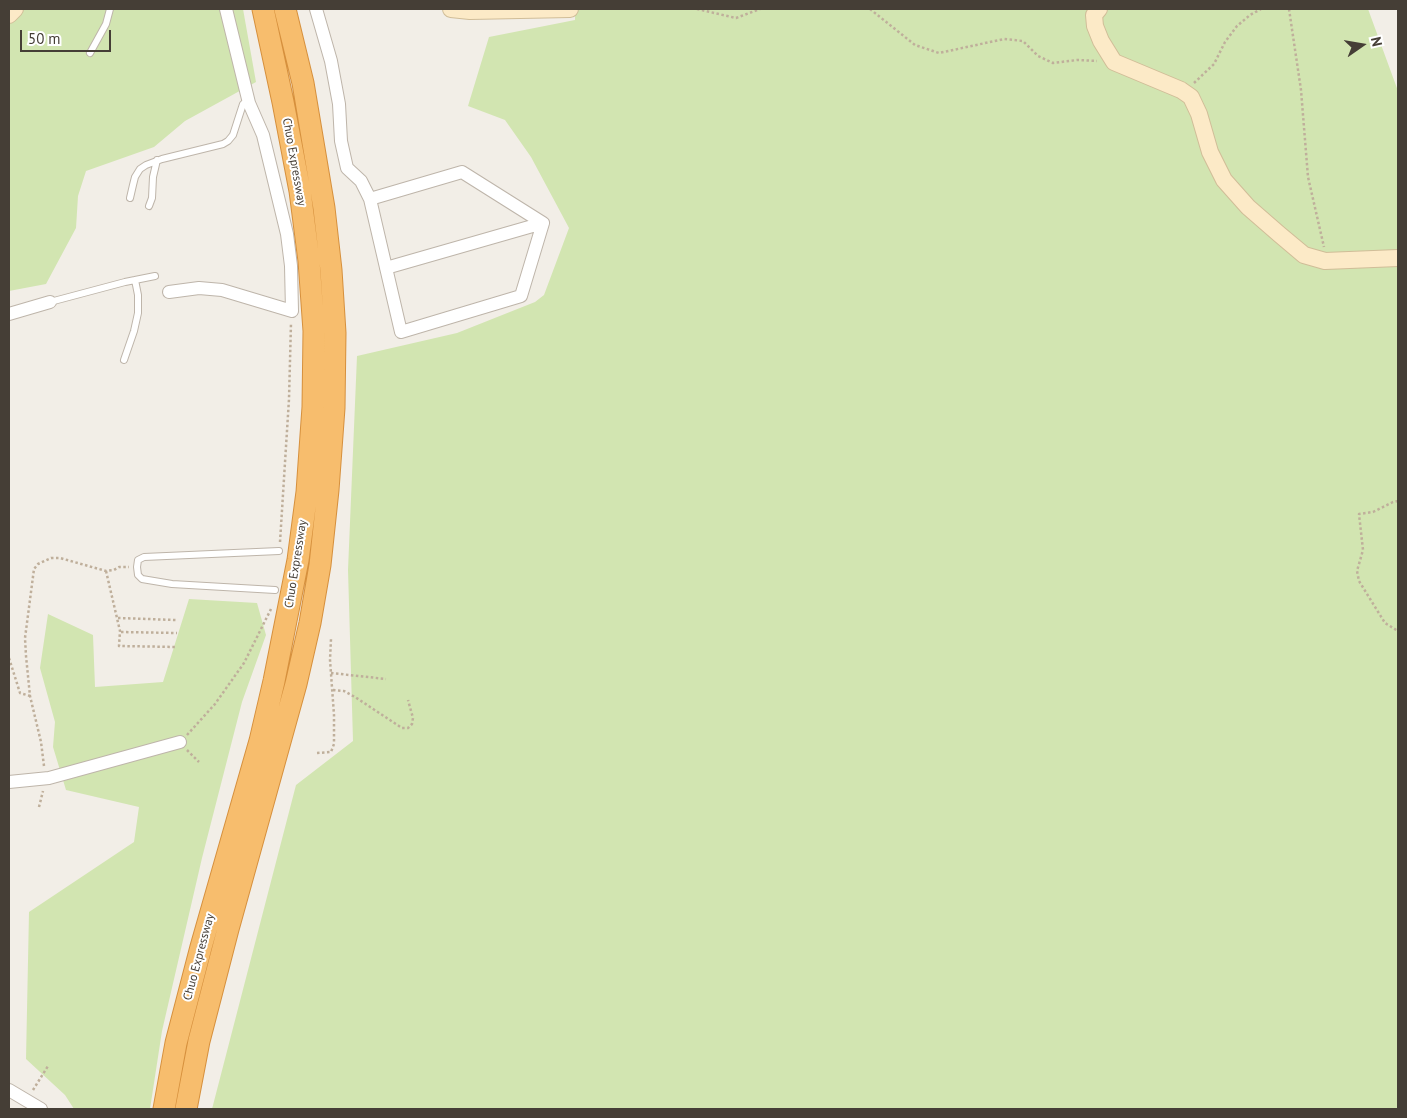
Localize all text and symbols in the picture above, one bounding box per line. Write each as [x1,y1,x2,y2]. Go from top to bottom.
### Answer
scale bar [22,20,114,52]
north arrow [1337,20,1387,70]
text: 50 m [28,29,61,48]
text: N [1367,35,1386,48]
street label: Chuo Expressway [279,117,309,207]
street label: Chuo Expressway [282,519,310,609]
street label: Chuo Expressway [180,912,218,1002]

